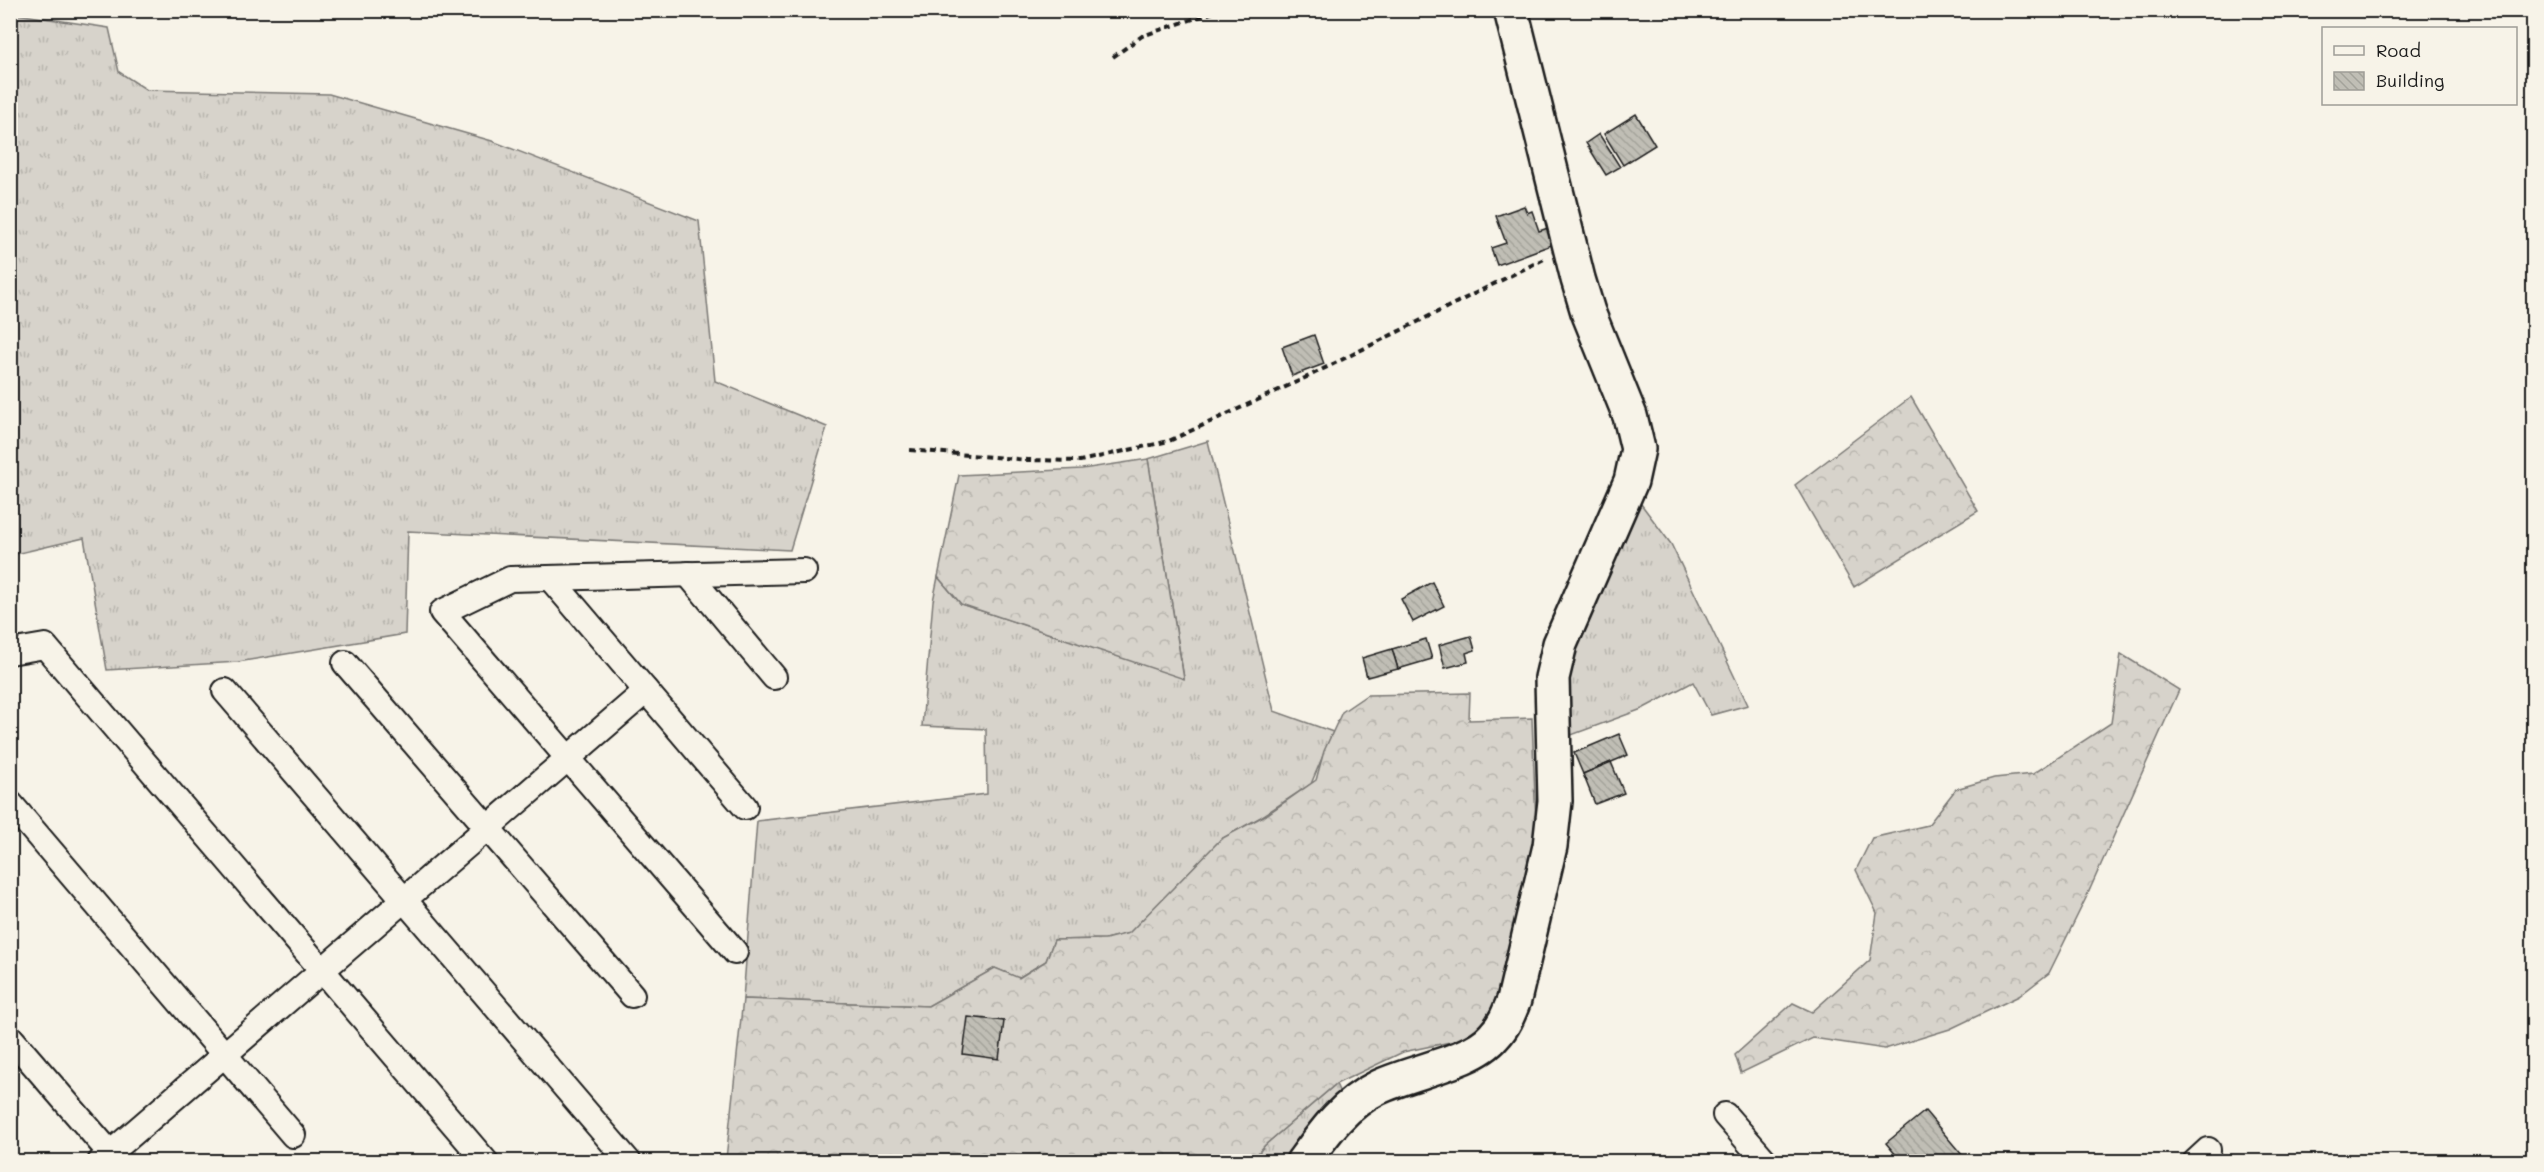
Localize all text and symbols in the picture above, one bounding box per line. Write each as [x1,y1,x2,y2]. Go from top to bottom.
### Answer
legend [2322,27,2517,105]
text: Road [2376,38,2421,62]
text: Building [2376,68,2444,92]

